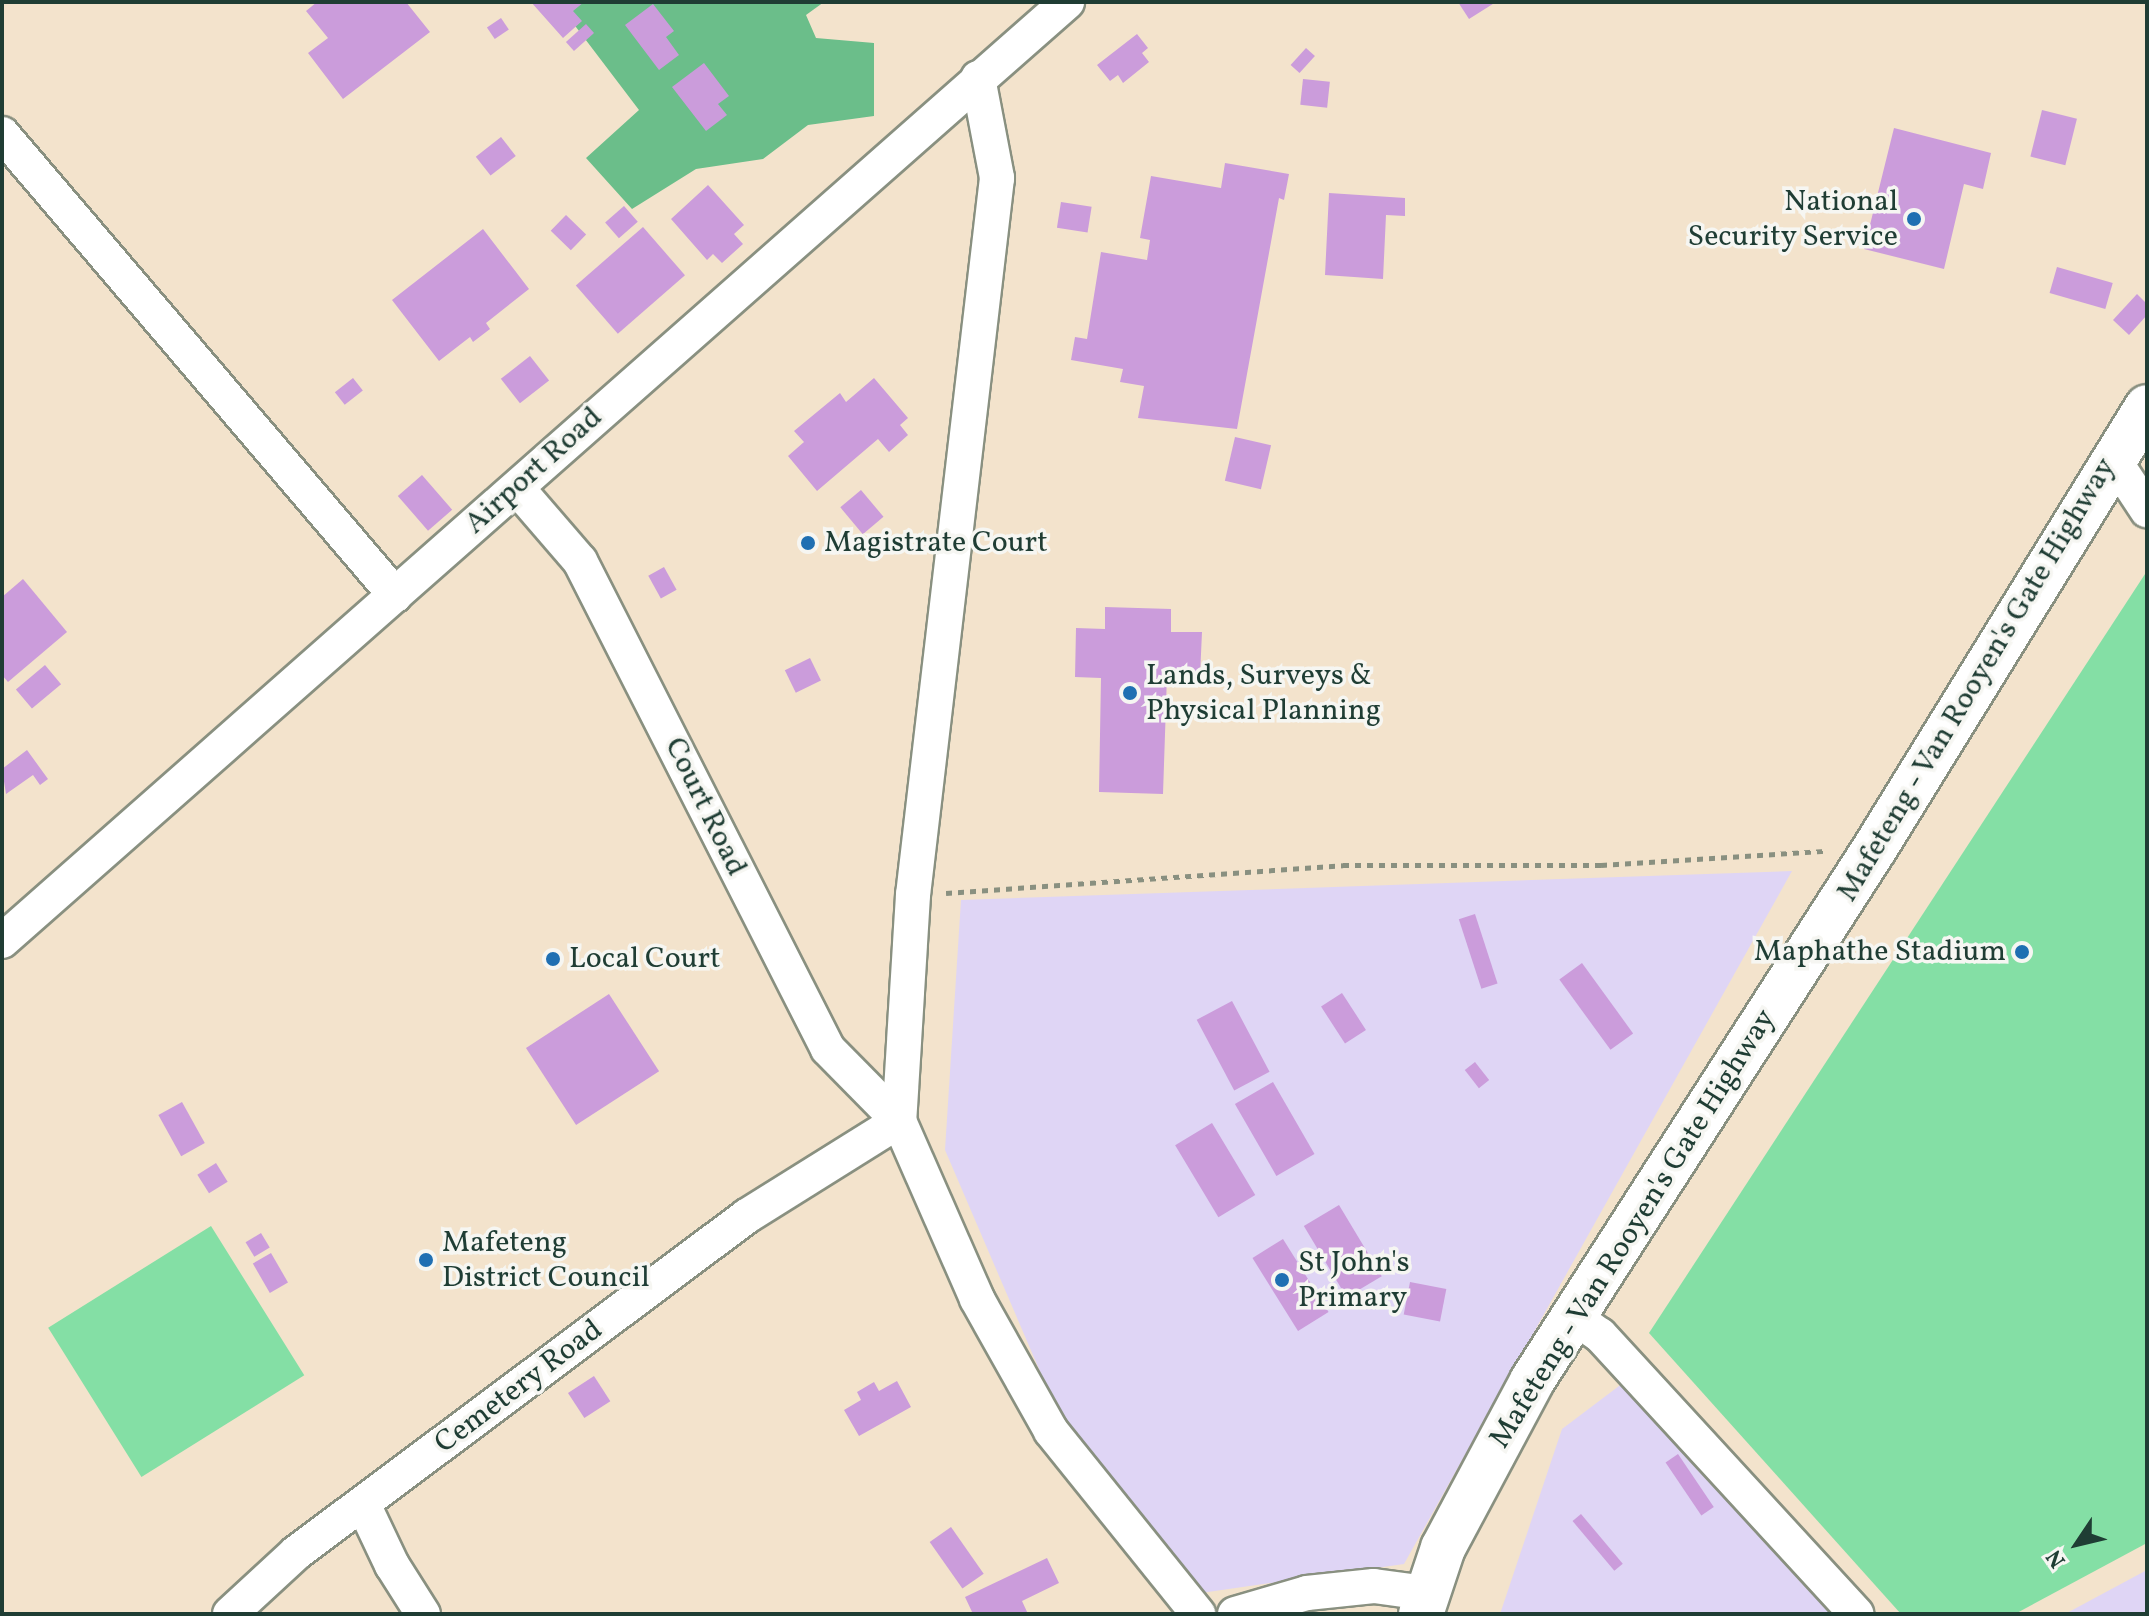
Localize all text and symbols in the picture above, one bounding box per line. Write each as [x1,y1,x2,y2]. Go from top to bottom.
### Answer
place label: National Security Service [1687,184,1898,254]
marker: National Security Service [1905,210,1923,228]
street label: Airport Road [458,400,610,542]
street label: Mafeteng - Van Rooyen's Gate Highway [1829,451,2125,909]
place label: Magistrate Court [824,525,1048,561]
marker: Magistrate Court [799,534,817,552]
place label: Lands, Surveys & Physical Planning [1146,658,1381,728]
marker: Lands, Surveys & Physical Planning [1121,684,1139,702]
street label: Court Road [656,732,754,882]
place label: Maphathe Stadium [1754,934,2006,970]
place label: Local Court [569,941,721,977]
marker: Maphathe Stadium [2013,943,2031,961]
marker: Local Court [544,950,562,968]
street label: Mafeteng - Van Rooyen's Gate Highway [1482,1002,1784,1456]
place label: Mafeteng District Council [442,1225,650,1296]
place label: St John's Primary [1298,1245,1410,1316]
marker: Mafeteng District Council [417,1251,435,1269]
marker: St John's Primary [1273,1271,1291,1289]
street label: Cemetery Road [428,1312,610,1462]
north arrow [2037,1504,2117,1584]
text: N [2040,1543,2074,1573]

